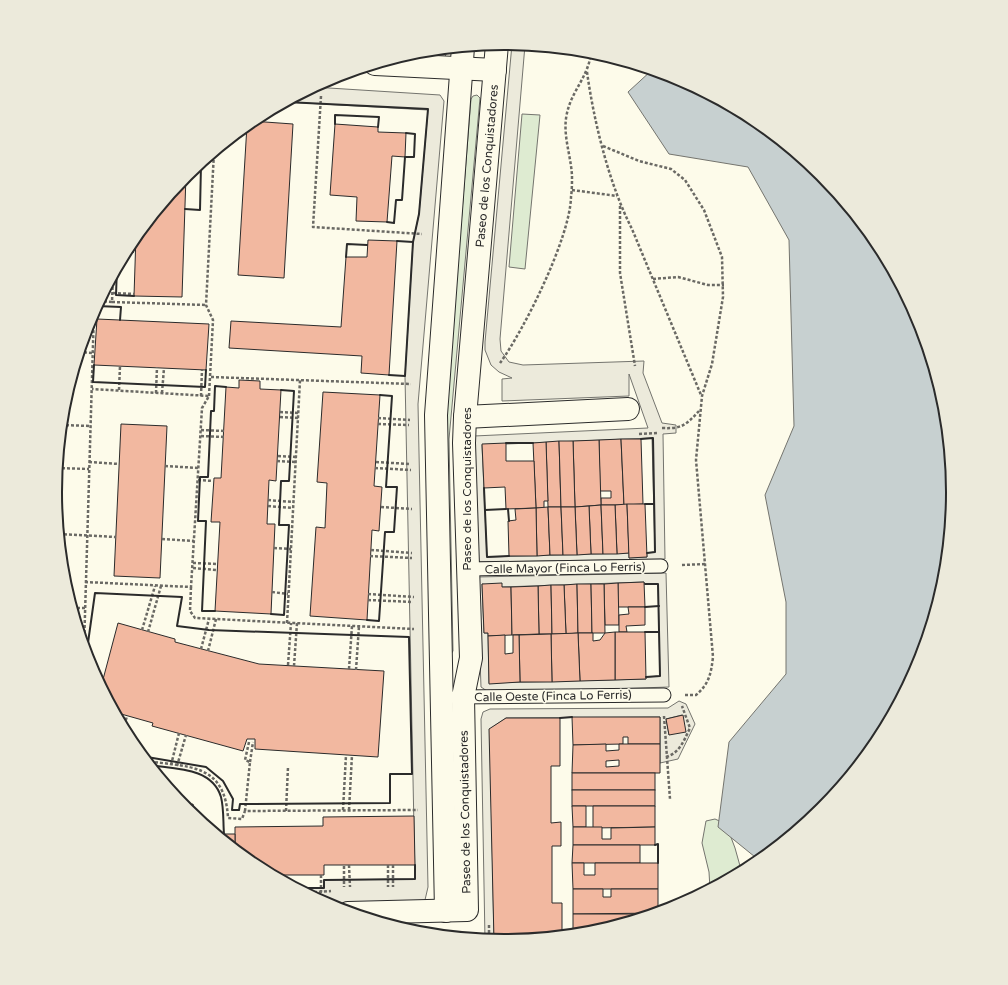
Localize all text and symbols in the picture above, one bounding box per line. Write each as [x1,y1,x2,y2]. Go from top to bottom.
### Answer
street label: Paseo de los Conquistadores [473,84,501,248]
street label: Paseo de los Conquistadores [460,407,474,571]
street label: Calle Mayor (Finca Lo Ferris) [485,560,646,576]
street label: Calle Oeste (Finca Lo Ferris) [474,688,632,704]
street label: Paseo de los Conquistadores [457,730,473,894]

